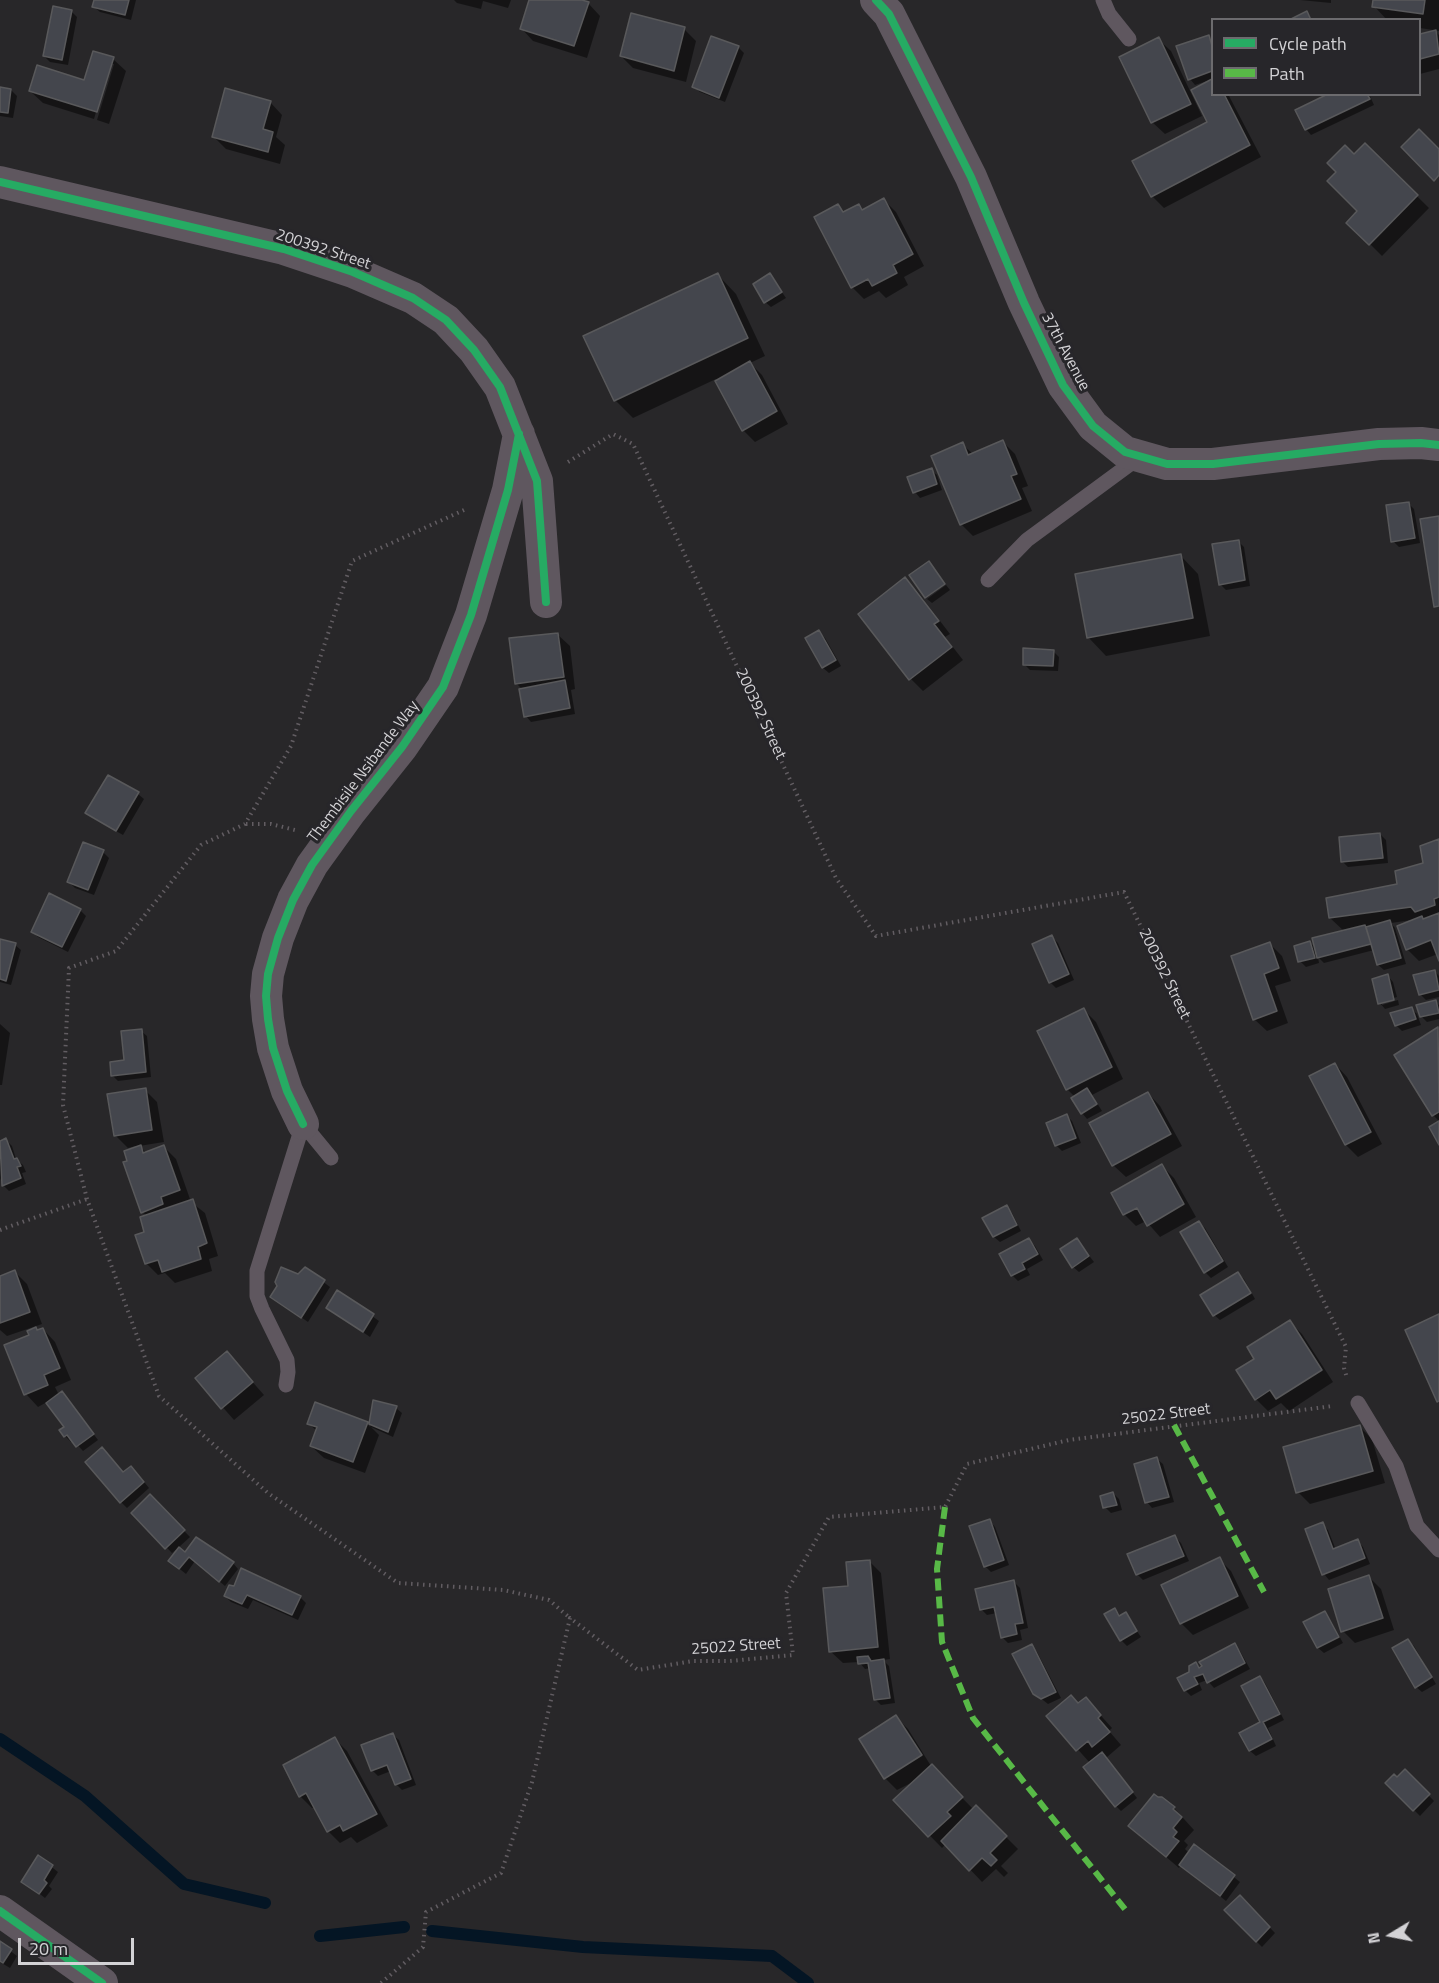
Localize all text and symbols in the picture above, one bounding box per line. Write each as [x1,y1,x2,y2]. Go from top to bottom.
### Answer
legend [1211,18,1421,96]
text: Cycle path [1269,30,1347,57]
text: Path [1269,60,1305,87]
street label: 200392 Street [273,226,373,274]
street label: 37th Avenue [1036,310,1094,394]
street label: 200392 Street [730,665,790,763]
street label: Thembisile Nsibande Way [304,697,424,847]
street label: 200392 Street [1134,926,1194,1022]
street label: 25022 Street [1120,1400,1212,1430]
street label: 25022 Street [691,1634,781,1660]
north arrow [1361,1905,1421,1965]
scale bar [21,1926,136,1964]
text: N [1360,1931,1386,1946]
text: 20 m [29,1935,68,1962]

